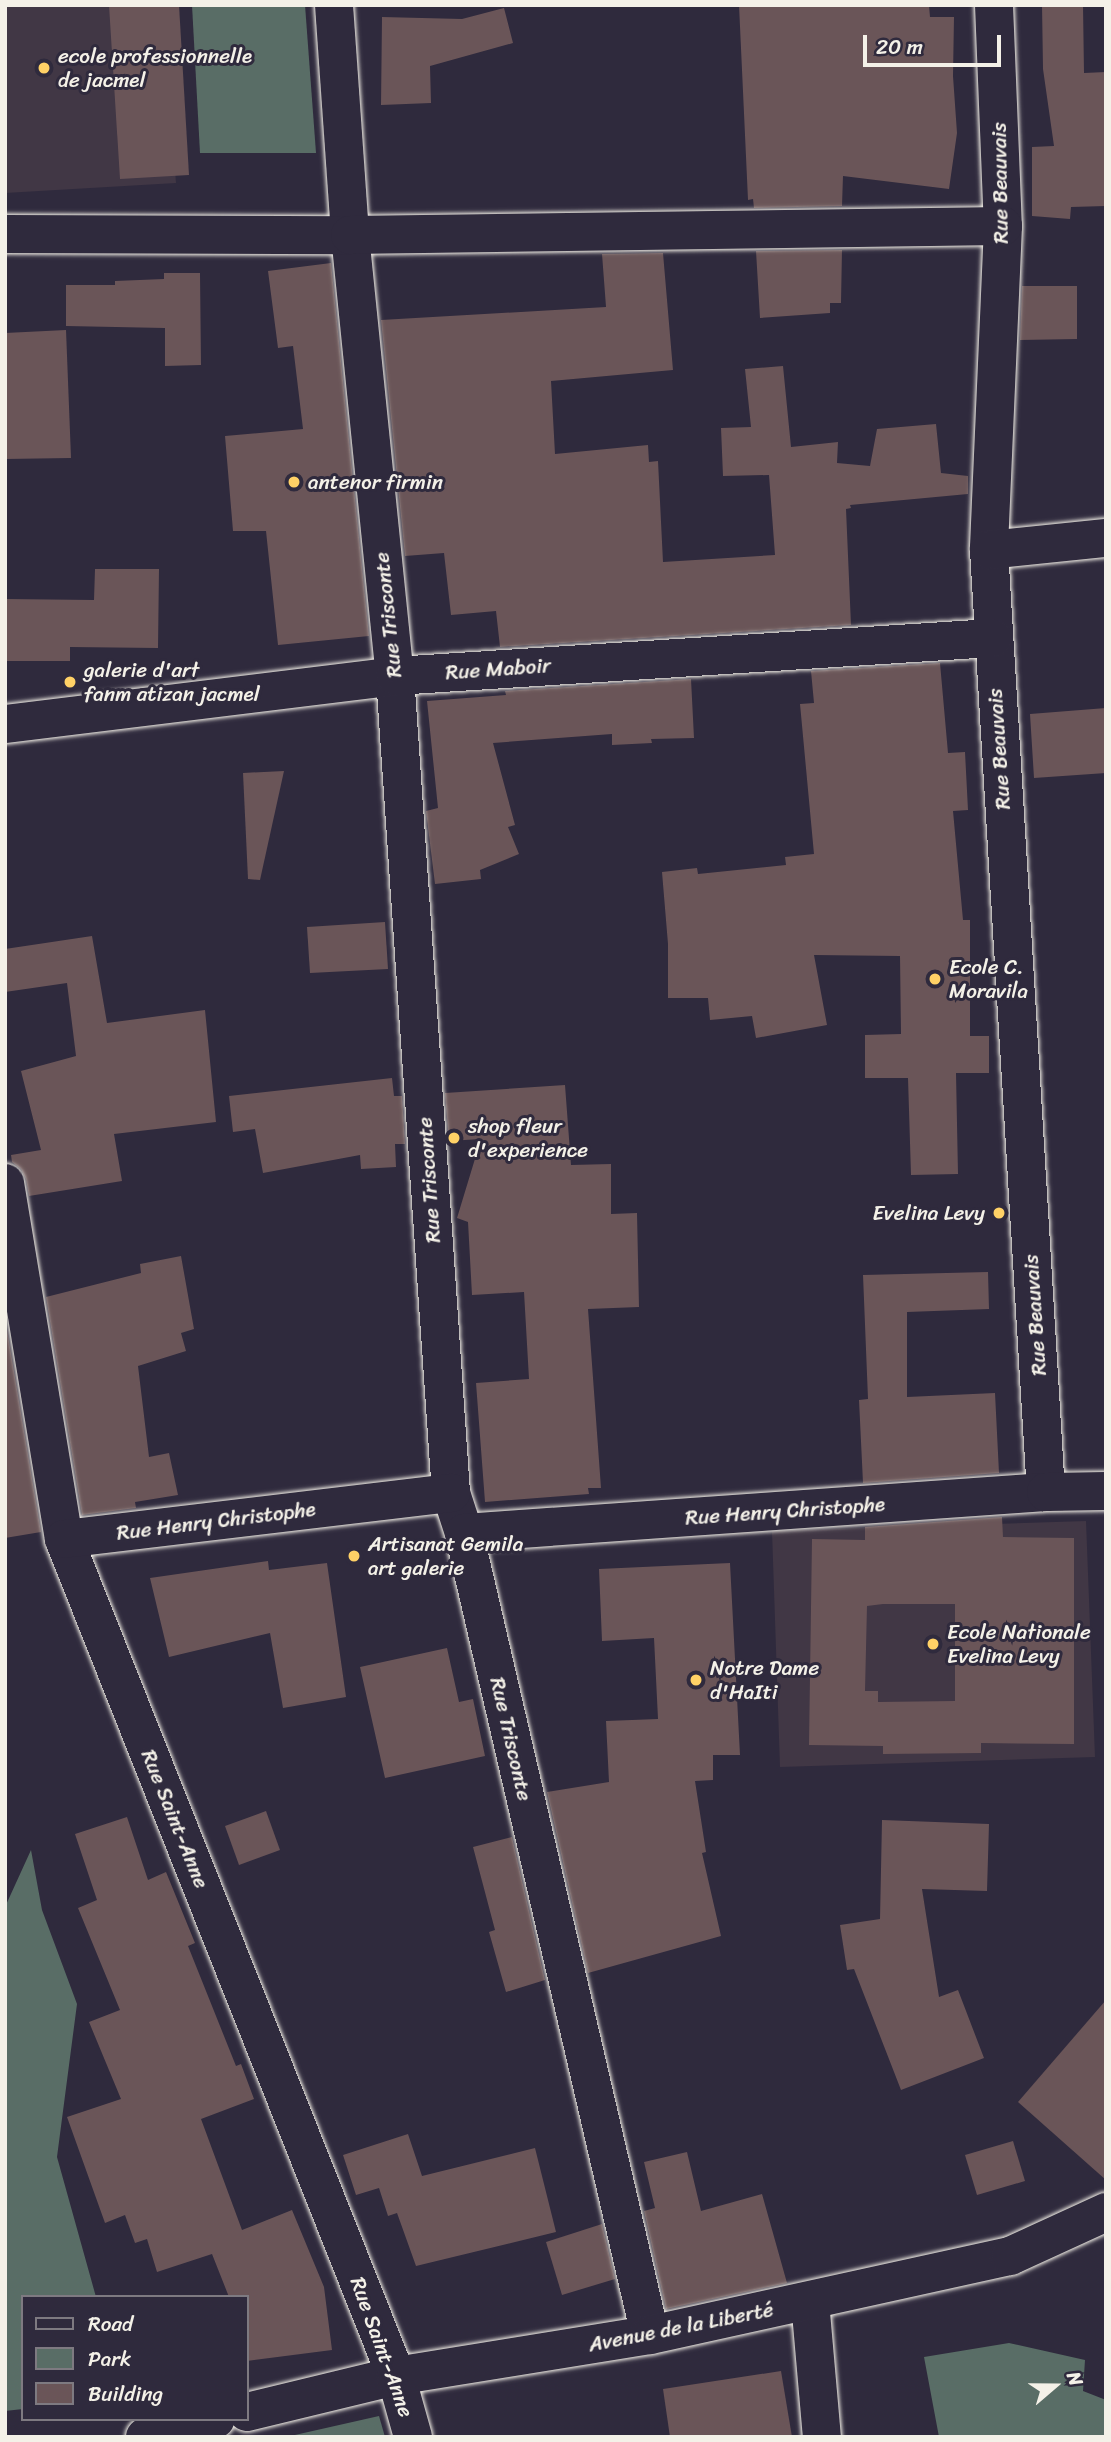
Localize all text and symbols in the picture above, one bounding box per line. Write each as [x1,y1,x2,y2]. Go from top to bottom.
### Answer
scale bar [866,21,1004,65]
text: 20 m [876,28,923,66]
place label: ecole professionnelle de jacmel [58,43,253,93]
marker: ecole professionnelle de jacmel [36,60,52,76]
street label: Rue Beauvais [986,122,1014,244]
place label: antenor firmin [308,469,443,495]
marker: antenor firmin [286,474,302,490]
street label: Rue Trisconte [369,551,407,679]
street label: Rue Maboir [445,653,551,685]
place label: galerie d'art fanm atizan jacmel [84,657,260,707]
marker: galerie d'art fanm atizan jacmel [62,674,78,690]
street label: Rue Beauvais [982,687,1016,811]
place label: Ecole C. Moravila [949,954,1028,1004]
marker: Ecole C. Moravila [927,971,943,987]
place label: shop fleur d'experience [468,1113,588,1163]
street label: Rue Trisconte [412,1116,446,1244]
marker: shop fleur d'experience [446,1130,462,1146]
place label: Evelina Levy [872,1200,985,1226]
marker: Evelina Levy [991,1205,1007,1221]
street label: Rue Beauvais [1018,1253,1052,1377]
street label: Rue Henry Christophe [684,1491,886,1531]
street label: Rue Henry Christophe [115,1496,317,1546]
place label: Artisanat Gemila art galerie [368,1531,523,1581]
marker: Artisanat Gemila art galerie [346,1548,362,1564]
place label: Ecole Nationale Evelina Levy [947,1619,1091,1669]
marker: Ecole Nationale Evelina Levy [925,1636,941,1652]
place label: Notre Dame d'HaIti [710,1655,819,1705]
marker: Notre Dame d'HaIti [688,1672,704,1688]
street label: Rue Trisconte [485,1675,537,1803]
street label: Rue Saint-Anne [136,1746,214,1892]
street label: Rue Saint-Anne [345,2273,419,2421]
legend [21,2295,248,2421]
street label: Avenue de la Liberté [587,2297,775,2357]
text: Road [88,2305,133,2343]
text: Park [88,2340,131,2378]
north arrow [1020,2351,1090,2421]
text: N [1057,2367,1093,2390]
text: Building [88,2375,163,2413]

